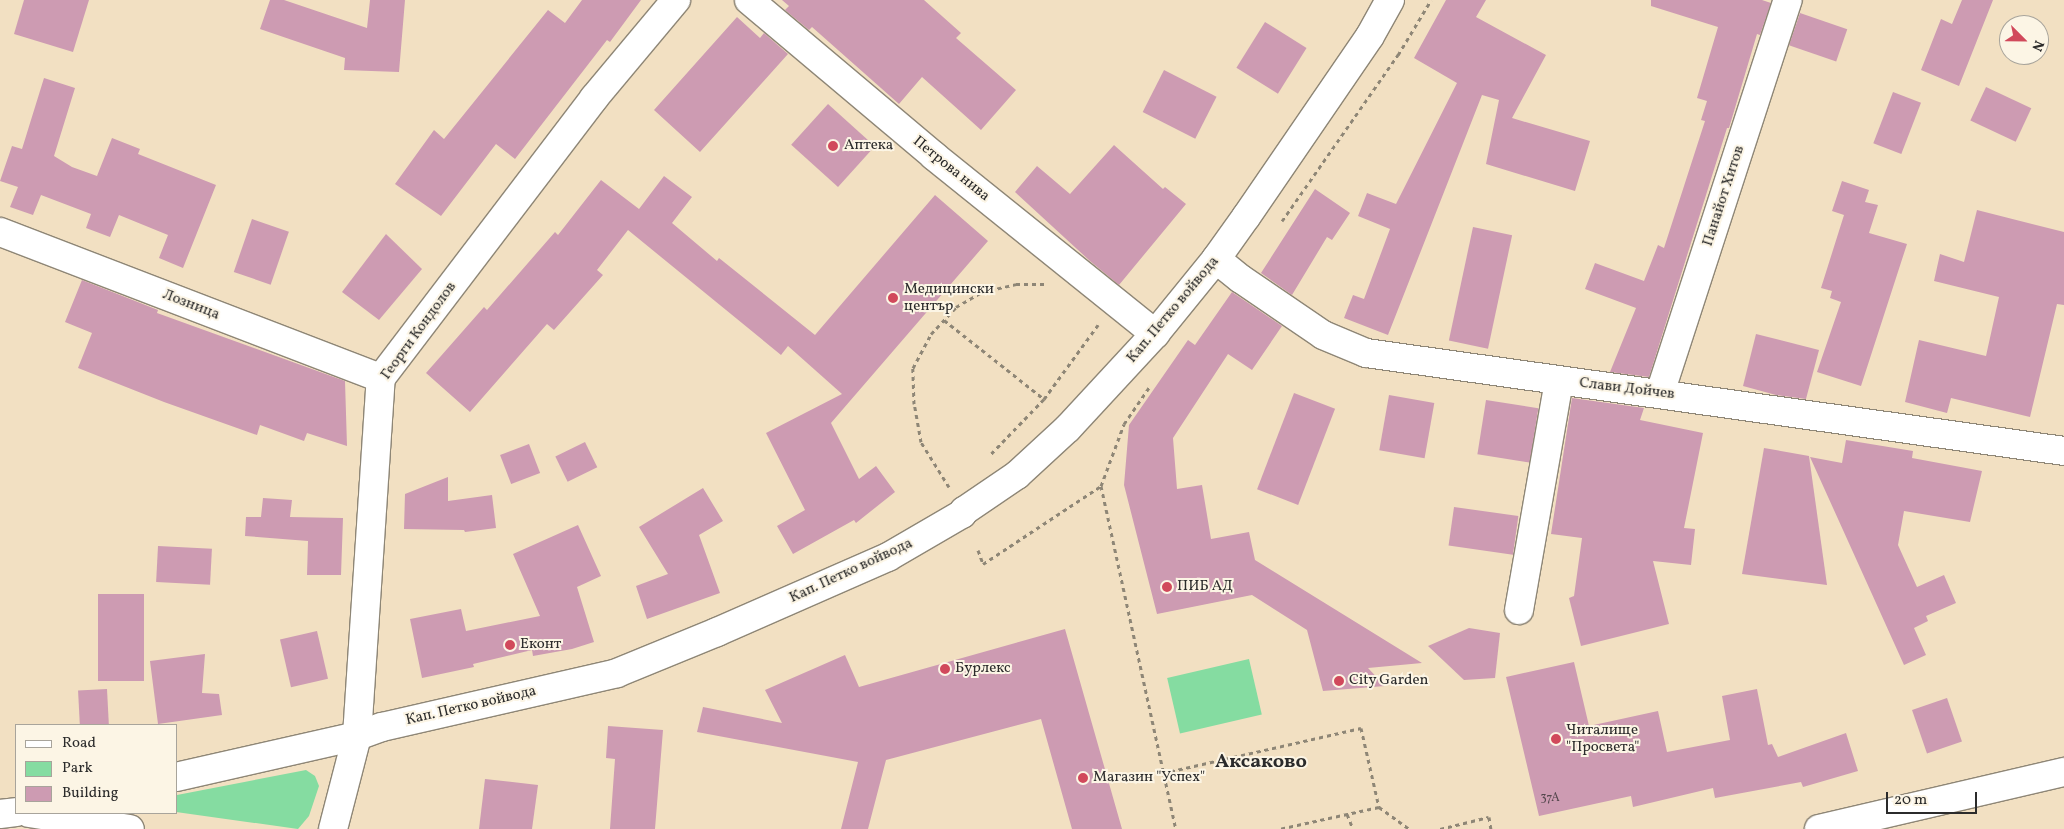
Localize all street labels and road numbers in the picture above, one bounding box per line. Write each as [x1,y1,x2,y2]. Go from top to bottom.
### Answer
street label: Петрова нива [909,133,993,205]
street label: Панайот Хитов [1699,143,1749,249]
street label: Кап. Петко войвода [1123,253,1223,367]
street label: Георги Кондолов [377,279,461,383]
street label: Лозница [160,286,222,324]
street label: Слави Дойчев [1578,374,1676,404]
street label: Кап. Петко войвода [787,535,915,607]
street label: Кап. Петко войвода [404,682,538,730]

